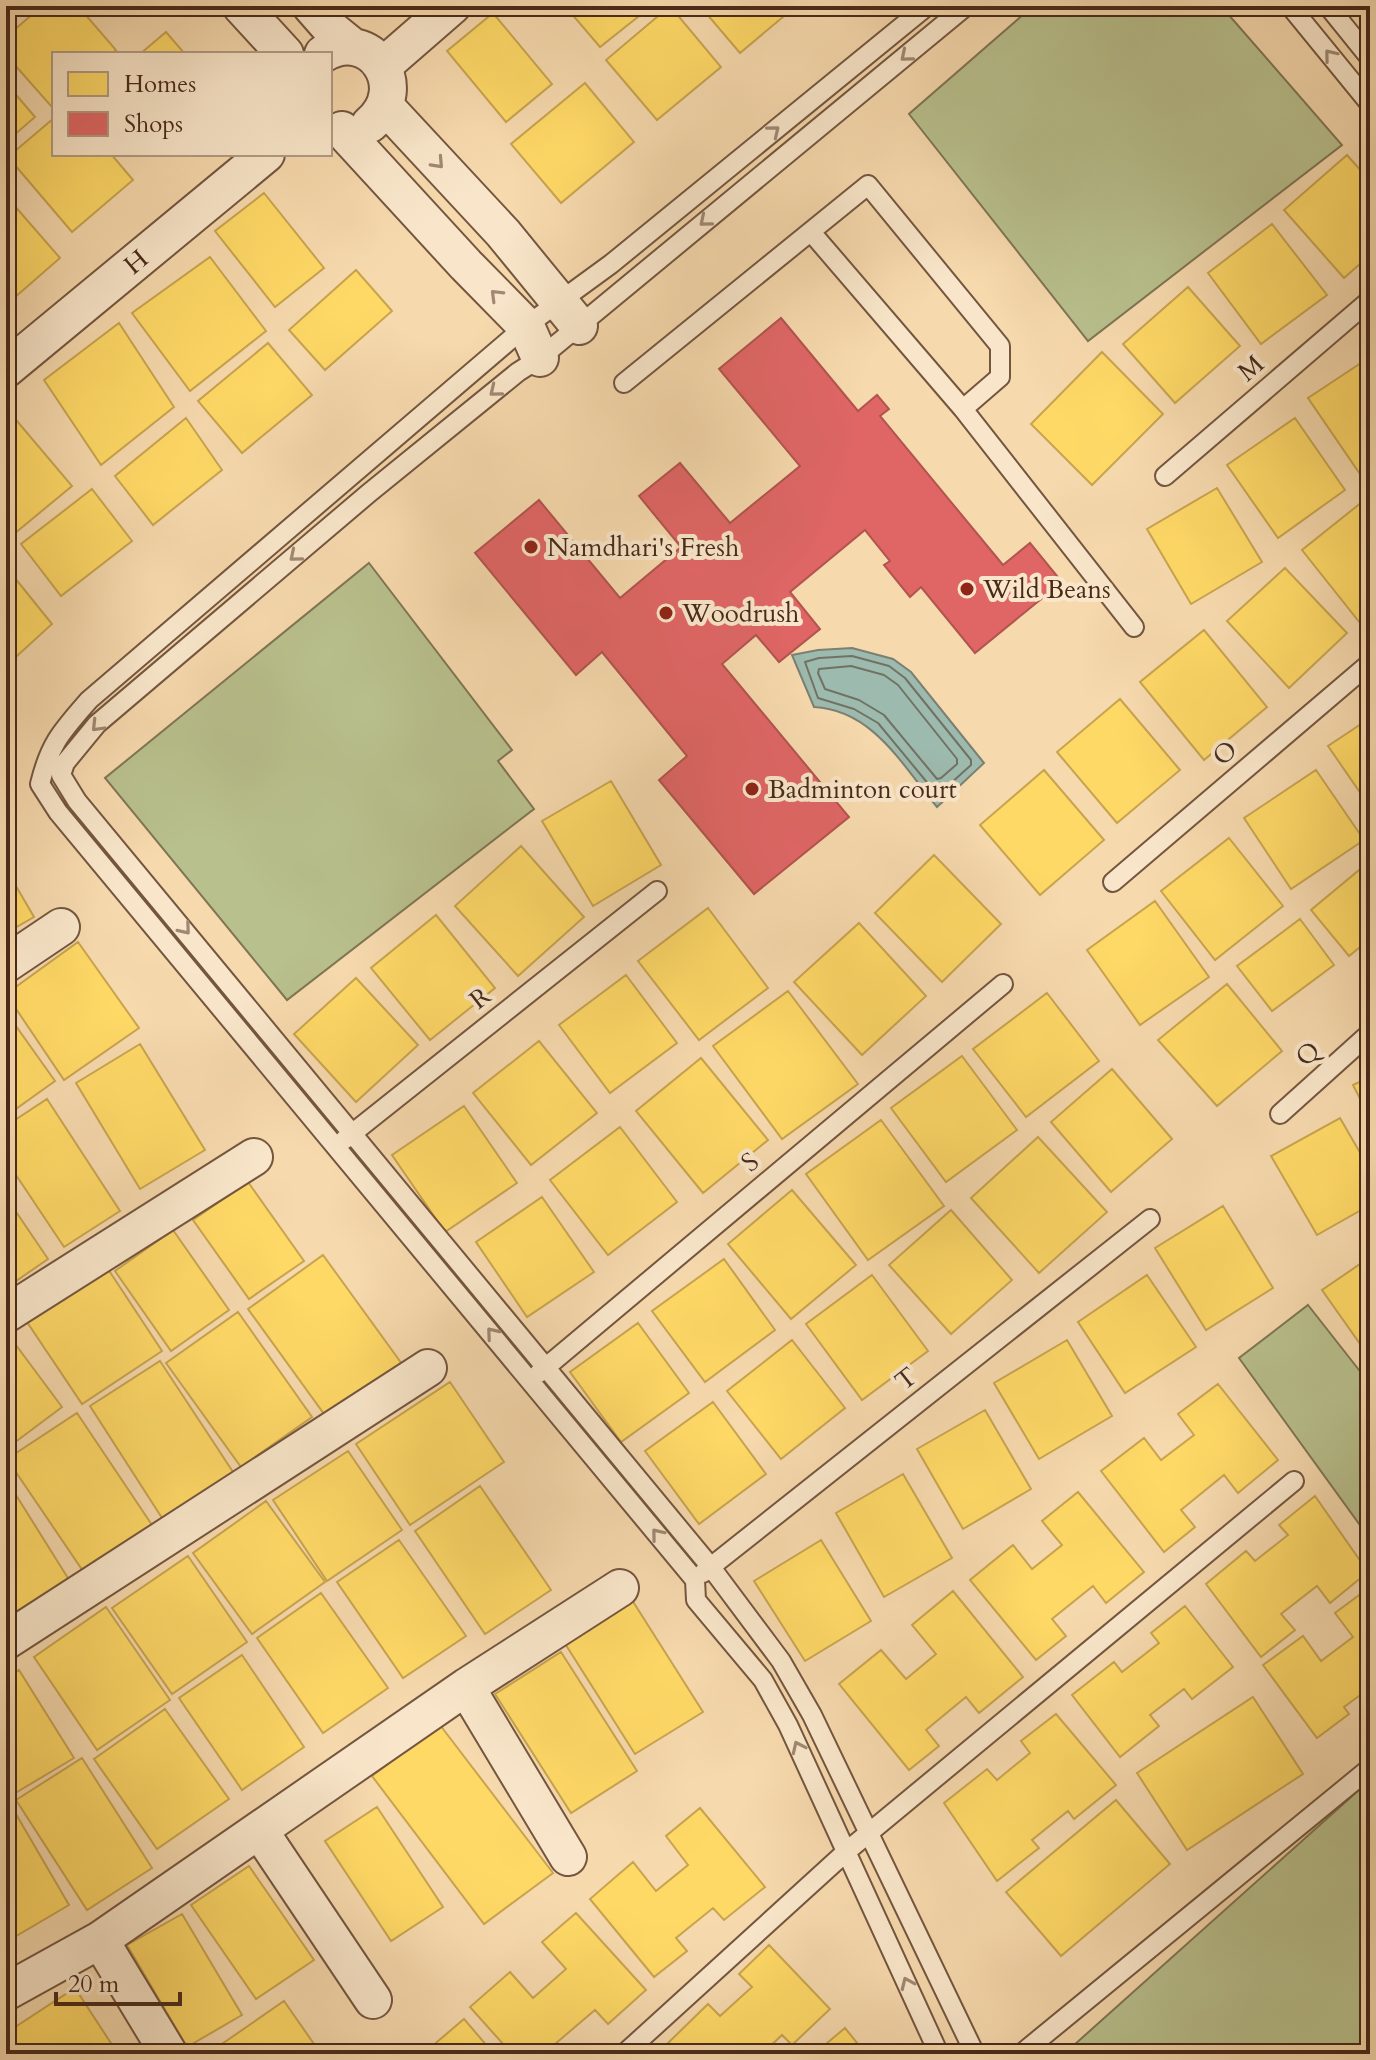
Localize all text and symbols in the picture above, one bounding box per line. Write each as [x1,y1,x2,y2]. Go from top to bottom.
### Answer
one-way arrow [901,46,915,61]
one-way arrow [1325,50,1340,64]
legend [52,52,332,156]
text: Homes [124,68,196,101]
text: Shops [124,108,183,141]
one-way arrow [765,126,779,141]
one-way arrow [429,154,444,168]
one-way arrow [700,211,715,226]
street label: H [116,242,156,282]
one-way arrow [491,290,505,304]
street label: M [1230,347,1272,389]
one-way arrow [489,381,504,395]
place label: Namdhari's Fresh [547,530,739,565]
marker: Namdhari's Fresh [522,538,540,556]
one-way arrow [289,546,304,561]
place label: Wild Beans [982,572,1111,607]
marker: Wild Beans [958,580,976,598]
place label: Woodrush [681,596,799,631]
marker: Woodrush [657,604,675,622]
one-way arrow [92,717,107,731]
street label: O [1205,732,1245,774]
place label: Badminton court [768,772,957,807]
marker: Badminton court [743,780,761,798]
one-way arrow [175,920,190,934]
street label: R [462,979,498,1017]
street label: Q [1288,1033,1328,1075]
street label: S [734,1144,766,1180]
one-way arrow [487,1328,502,1342]
street label: T [888,1359,924,1399]
one-way arrow [652,1529,667,1543]
one-way arrow [792,1740,808,1755]
scale bar [56,1956,180,2006]
text: 20 m [68,1968,120,2001]
one-way arrow [901,1977,917,1991]

